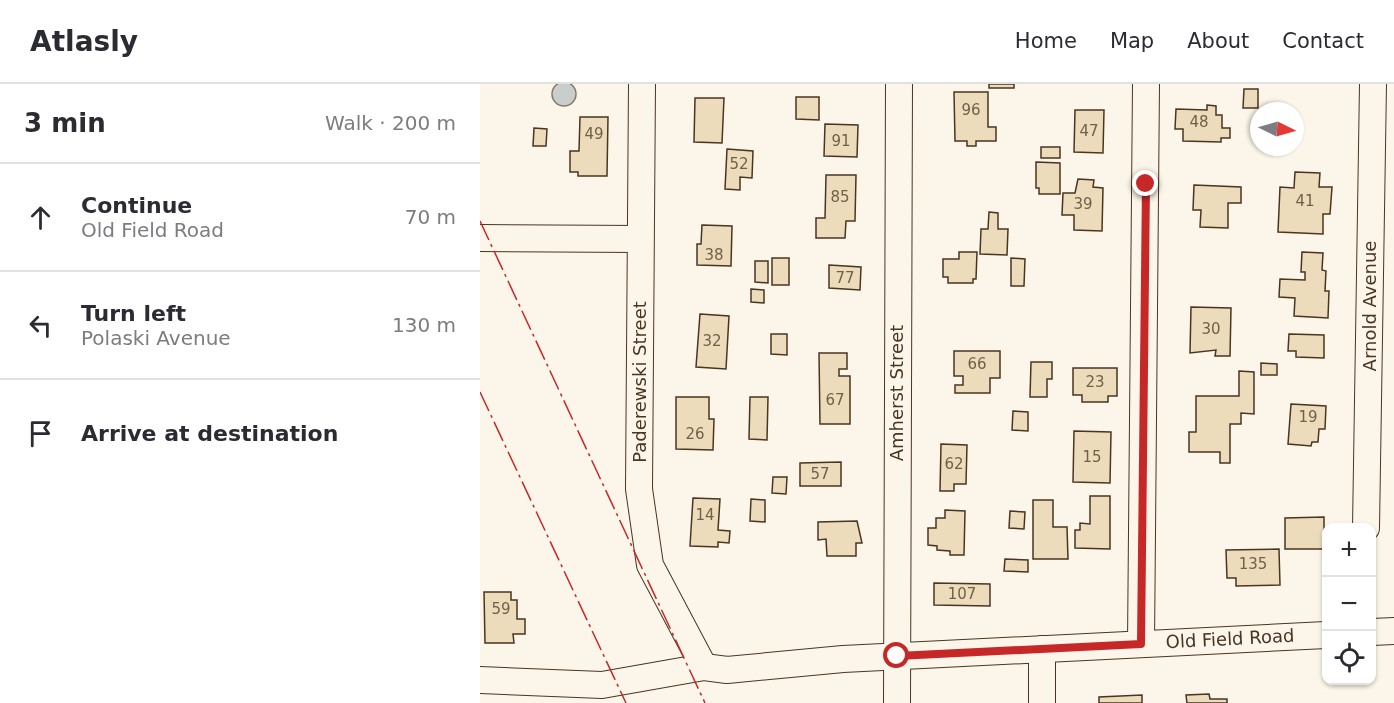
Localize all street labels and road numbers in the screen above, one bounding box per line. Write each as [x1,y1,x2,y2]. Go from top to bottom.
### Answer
street label: Arnold Avenue [1359,241,1380,371]
street label: Paderewski Street [629,301,650,463]
street label: Amherst Street [886,325,907,461]
street label: Old Field Road [1165,625,1295,652]

